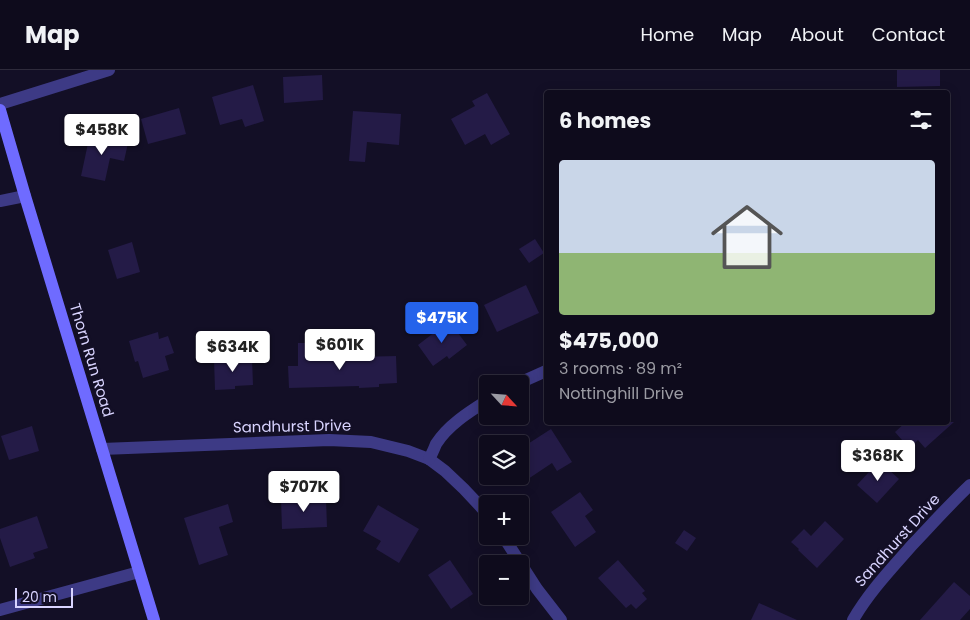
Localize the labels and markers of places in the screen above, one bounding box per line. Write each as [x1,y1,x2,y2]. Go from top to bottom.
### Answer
pin: $458K [67,114,137,156]
pin: $475K [407,302,477,344]
pin: $601K [305,328,375,371]
pin: $634K [198,330,268,373]
pin: $368K [843,440,913,482]
pin: $707K [269,470,339,513]

